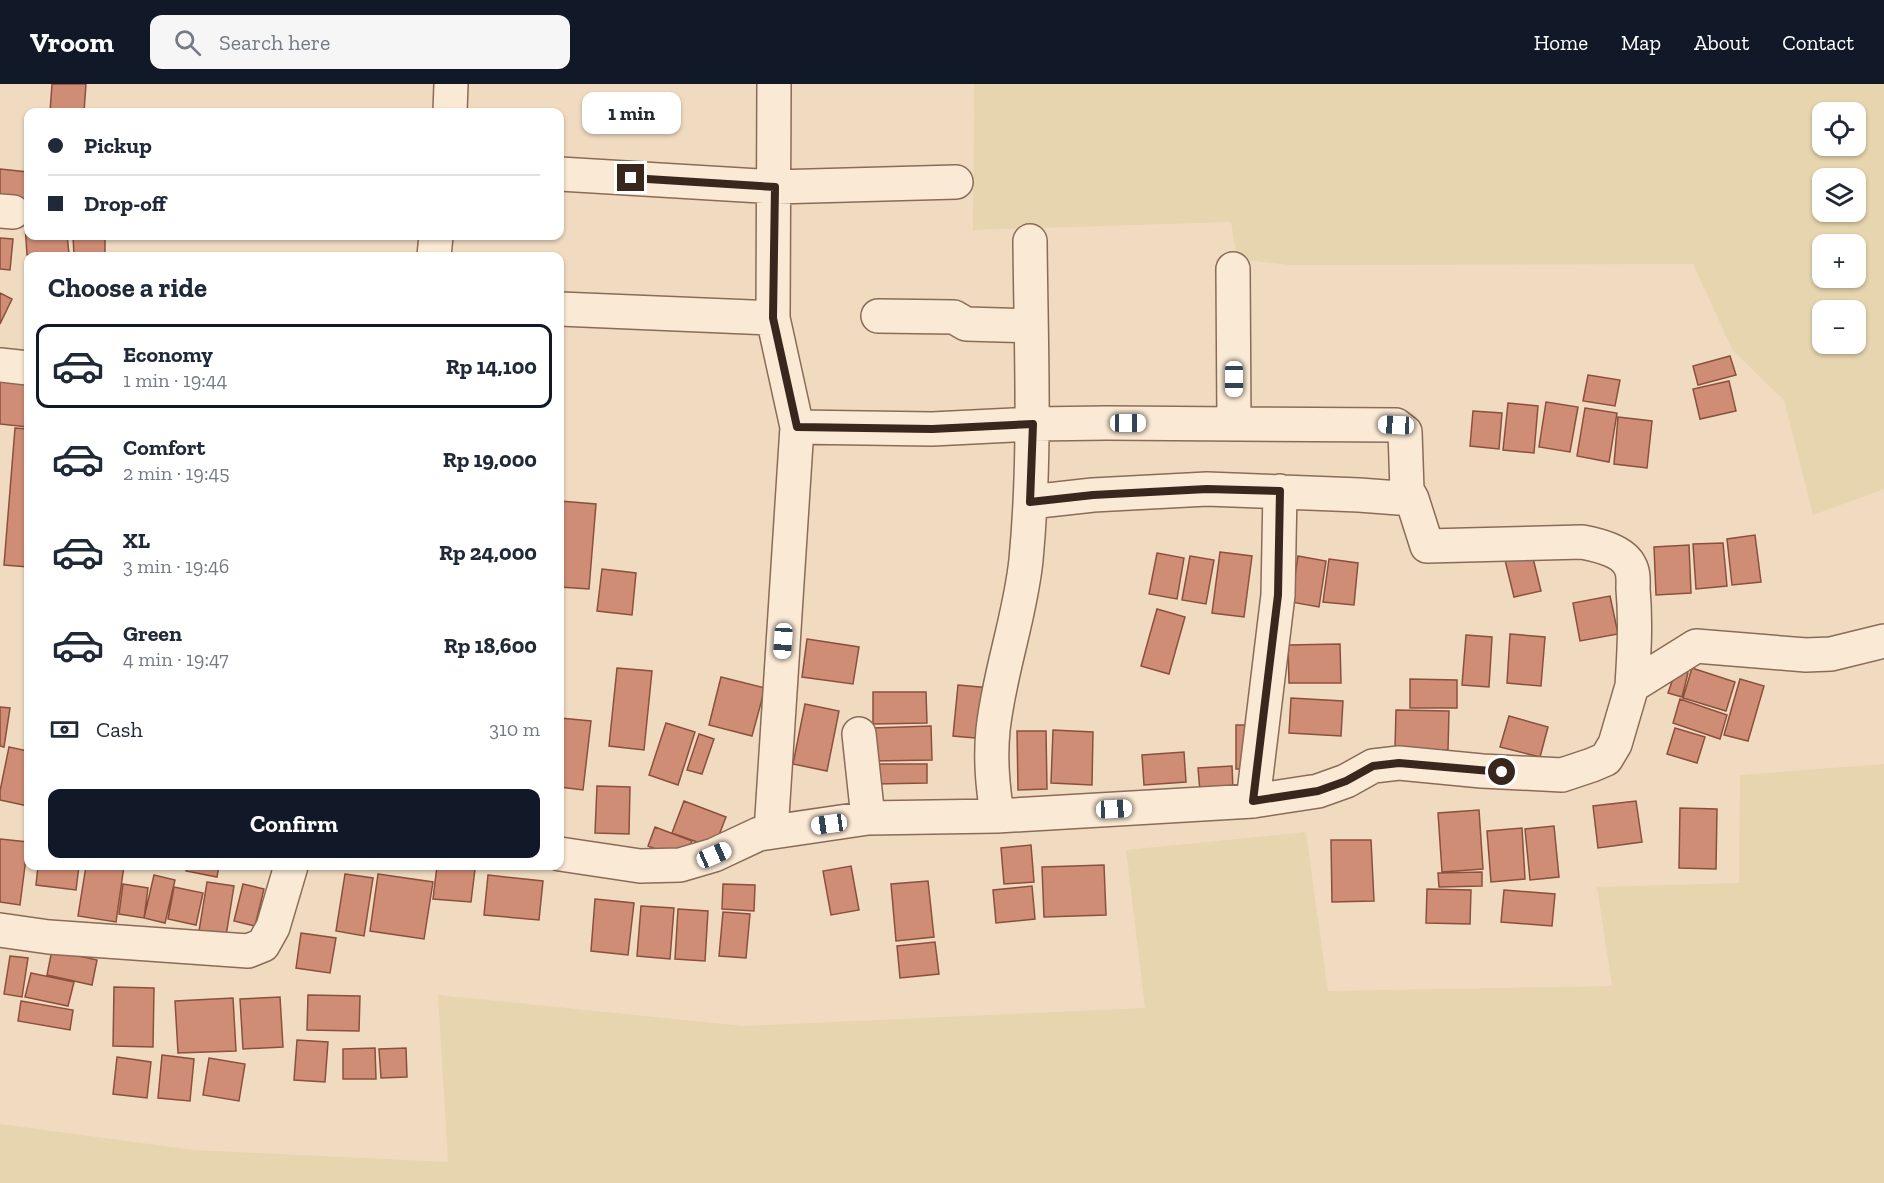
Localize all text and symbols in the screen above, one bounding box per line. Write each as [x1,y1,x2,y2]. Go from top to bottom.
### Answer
search box [150,15,570,69]
text: Vroom [30,26,114,59]
icon: search [171,26,204,59]
text: Search here [219,29,330,56]
text: Home [1534,30,1588,55]
text: Map [1621,30,1661,55]
text: About [1694,30,1749,55]
text: Contact [1782,30,1854,55]
callout: 1 min [582,91,680,133]
text: 1 min [608,101,655,125]
map controls [1812,102,1866,354]
button: locate [1812,102,1866,156]
text: Pickup [84,132,152,159]
route end [617,164,644,191]
button: layers [1812,168,1866,222]
text: Drop-off [84,190,166,217]
button: + [1812,234,1866,288]
text: Choose a ride [48,272,207,304]
button: − [1812,300,1866,354]
icon: car [51,339,105,393]
text: Economy [123,341,213,368]
text: Rp 14,100 [446,353,537,380]
car [1225,361,1243,397]
text: 1 min · 19:44 [123,368,227,392]
car [1110,414,1146,432]
car [1378,415,1414,435]
icon: car [51,432,105,486]
text: Comfort [123,434,205,461]
text: Rp 19,000 [443,446,537,473]
text: 2 min · 19:45 [123,461,229,485]
icon: car [51,525,105,579]
text: XL [123,527,150,554]
text: Rp 24,000 [439,539,537,566]
text: 3 min · 19:46 [123,554,229,578]
icon: car [51,618,105,672]
text: Green [123,620,182,647]
car [773,622,793,660]
text: Rp 18,600 [444,632,537,659]
text: 4 min · 19:47 [123,647,229,671]
icon: cash [48,713,81,746]
text: Cash [96,716,143,743]
text: 310 m [489,717,540,741]
route start [1488,758,1515,785]
button: Confirm [48,789,540,858]
car [1096,799,1132,819]
car [810,813,848,835]
car [694,839,734,871]

